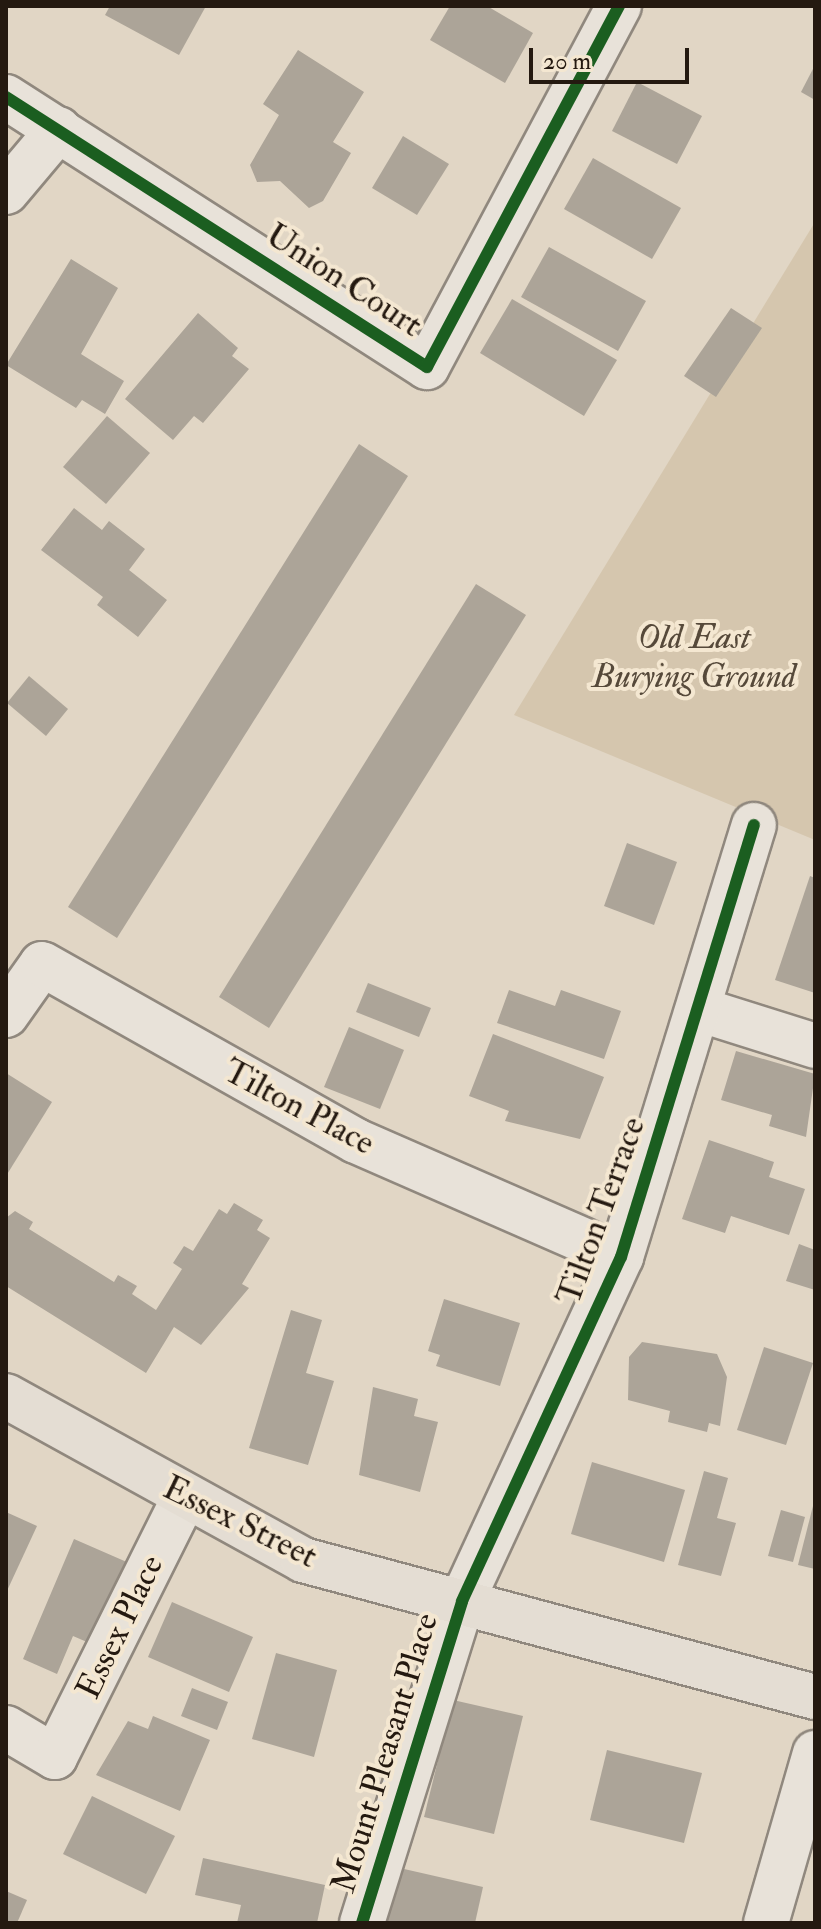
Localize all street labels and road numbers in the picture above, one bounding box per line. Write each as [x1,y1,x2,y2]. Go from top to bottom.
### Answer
street label: Union Court [258,215,430,345]
street label: Tilton Place [217,1050,381,1164]
street label: Tilton Terrace [548,1112,654,1310]
street label: Essex Street [156,1467,324,1577]
street label: Essex Place [68,1549,172,1705]
street label: Mount Pleasant Place [323,1608,447,1898]

